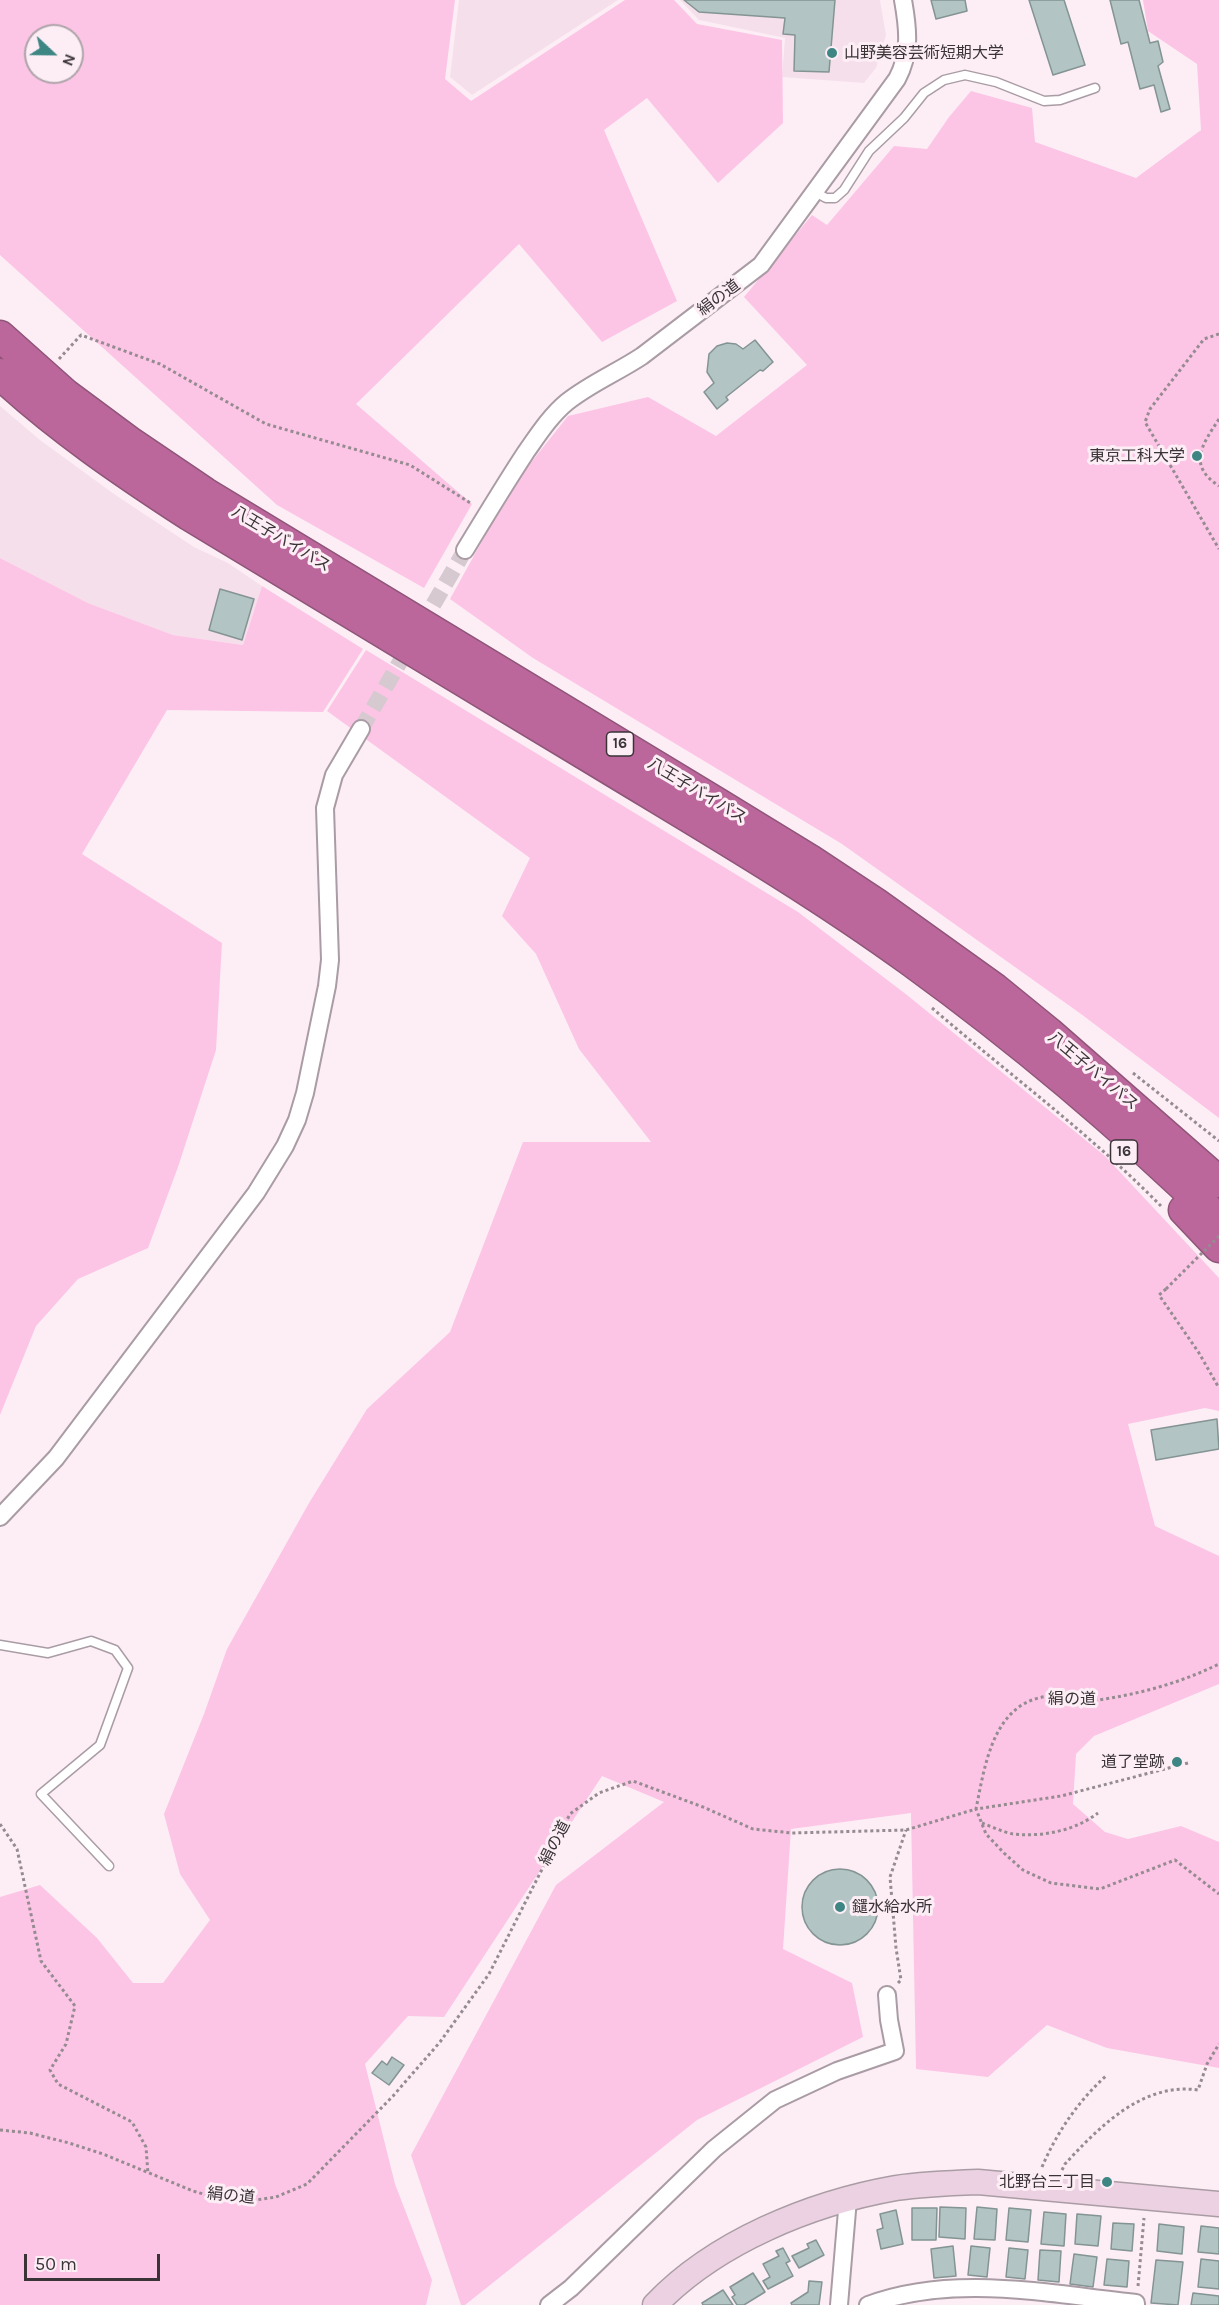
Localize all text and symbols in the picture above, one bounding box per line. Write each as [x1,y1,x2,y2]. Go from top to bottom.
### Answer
north arrow [24,24,84,84]
place label: 山野美容芸術短期大学 [844,43,1004,63]
marker: 山野美容芸術短期大学 [825,46,839,60]
text: N [58,51,80,69]
street label: 絹の道 [694,276,744,320]
place label: 東京工科大学 [1089,446,1185,466]
marker: 東京工科大学 [1190,449,1204,463]
street label: 八王子バイパス [228,502,334,576]
road number: 16 [606,732,634,756]
street label: 八王子バイパス [644,754,750,828]
street label: 八王子バイパス [1044,1028,1142,1114]
road number: 16 [1110,1140,1138,1164]
street label: 絹の道 [1048,1689,1096,1709]
place label: 道了堂跡 [1101,1752,1165,1772]
marker: 道了堂跡 [1170,1755,1184,1769]
street label: 絹の道 [536,1817,574,1869]
place label: 鑓水給水所 [852,1897,932,1917]
marker: 鑓水給水所 [833,1900,847,1914]
place label: 北野台三丁目 [999,2172,1095,2192]
marker: 北野台三丁目 [1100,2175,1114,2189]
street label: 絹の道 [206,2184,256,2208]
scale bar [27,2242,164,2280]
text: 50 m [35,2253,77,2275]

